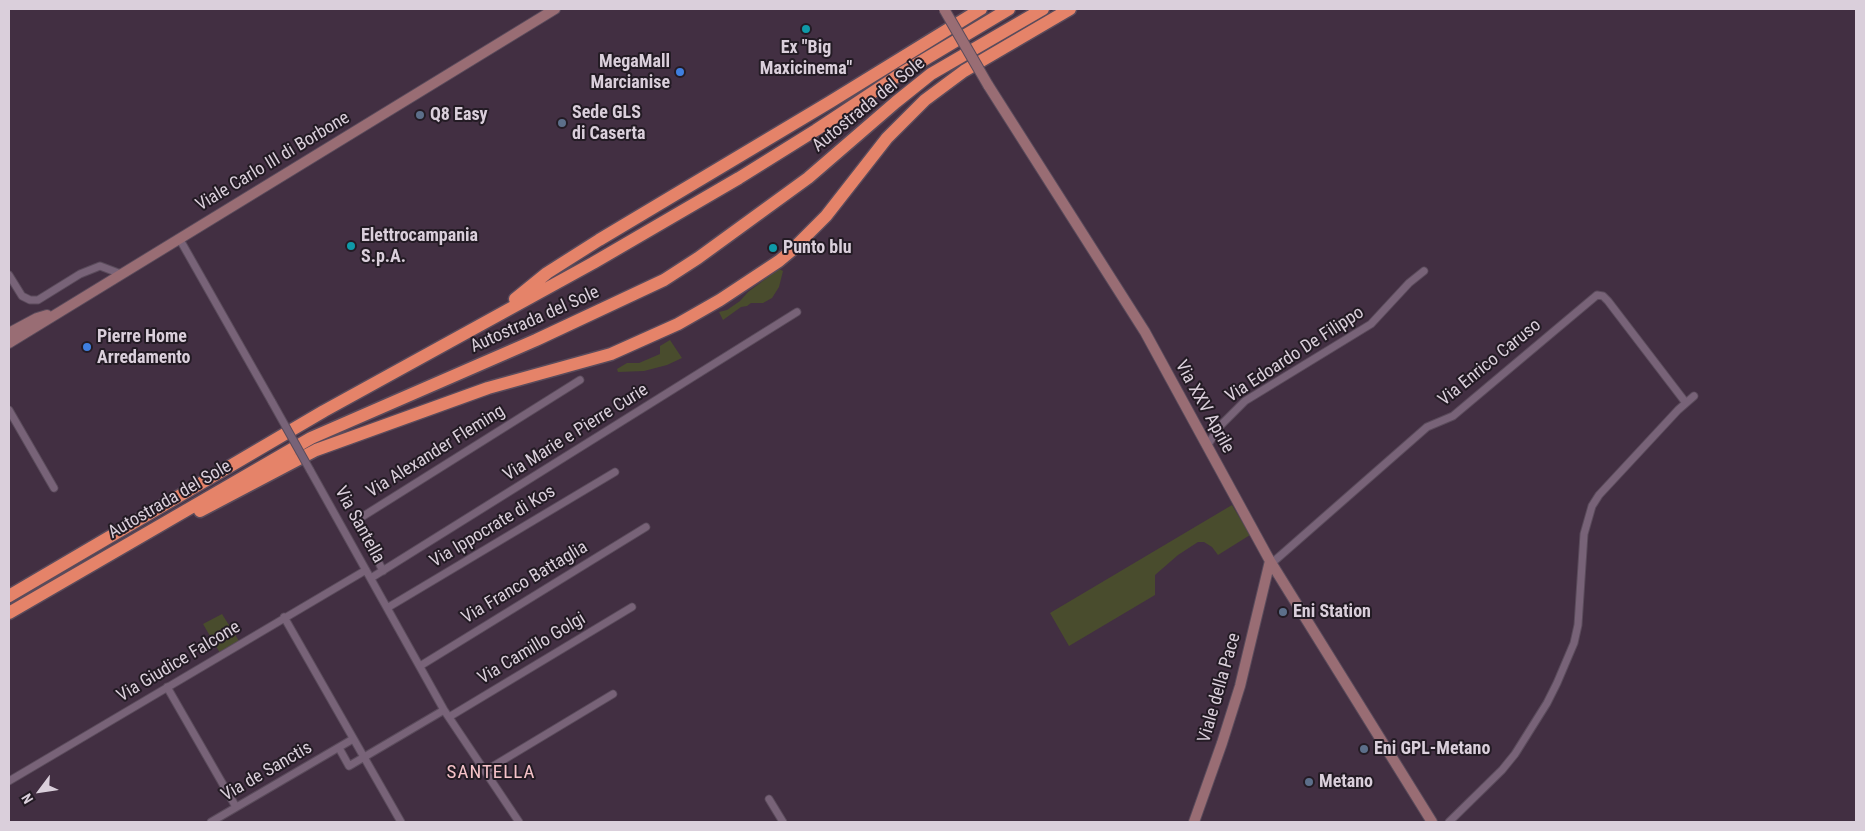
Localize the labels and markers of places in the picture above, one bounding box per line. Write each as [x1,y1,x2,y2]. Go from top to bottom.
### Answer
marker: Ex "Big Maxicinema" [800,23,812,35]
place label: Ex "Big Maxicinema" [760,37,852,80]
place label: MegaMall Marcianise [591,51,670,94]
marker: MegaMall Marcianise [674,66,686,78]
place label: Sede GLS di Caserta [572,102,646,144]
place label: Q8 Easy [430,104,488,126]
marker: Q8 Easy [414,109,426,121]
marker: Sede GLS di Caserta [556,117,568,129]
place label: Elettrocampania S.p.A. [361,225,478,268]
place label: Punto blu [783,237,852,259]
marker: Elettrocampania S.p.A. [345,240,357,252]
marker: Punto blu [767,242,779,254]
place label: Pierre Home Arredamento [97,326,191,368]
marker: Pierre Home Arredamento [81,341,93,353]
place label: Eni Station [1293,601,1371,623]
marker: Eni Station [1277,606,1289,618]
place label: Eni GPL-Metano [1374,738,1490,760]
marker: Eni GPL-Metano [1358,743,1370,755]
place label: Metano [1319,771,1373,793]
marker: Metano [1303,776,1315,788]

